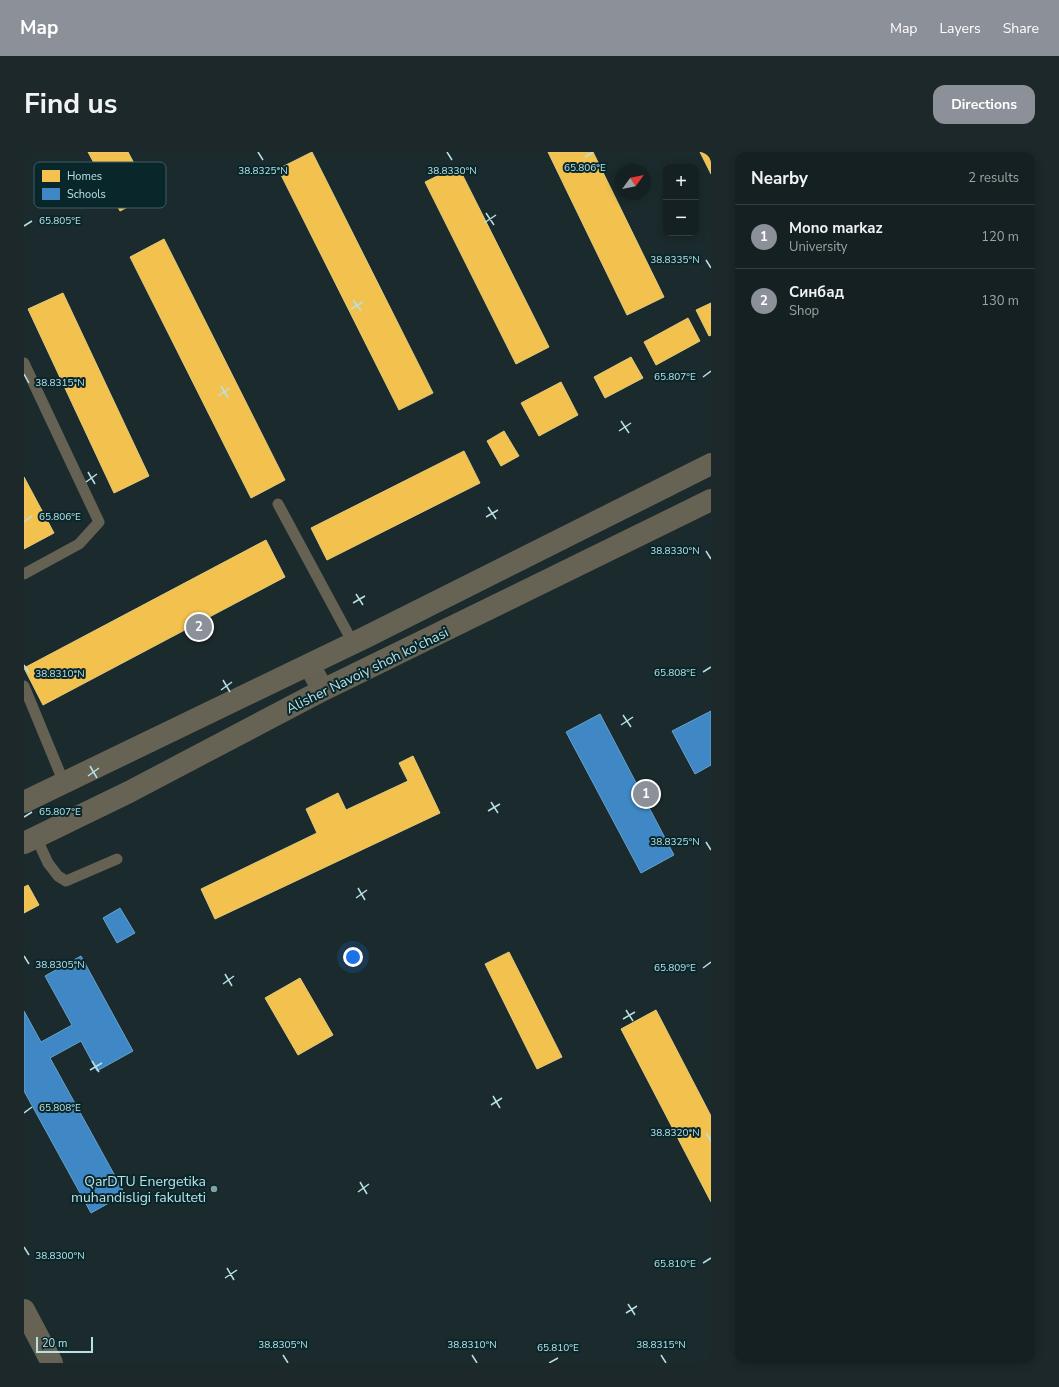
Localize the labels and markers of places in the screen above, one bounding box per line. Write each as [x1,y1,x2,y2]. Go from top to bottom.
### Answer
pin: 2 [186,612,212,642]
pin: 1 [633,779,659,809]
place label: QarDTU Energetika muhandisligi fakulteti [71,1172,206,1207]
marker: QarDTU Energetika muhandisligi fakulteti [209,1184,219,1194]

